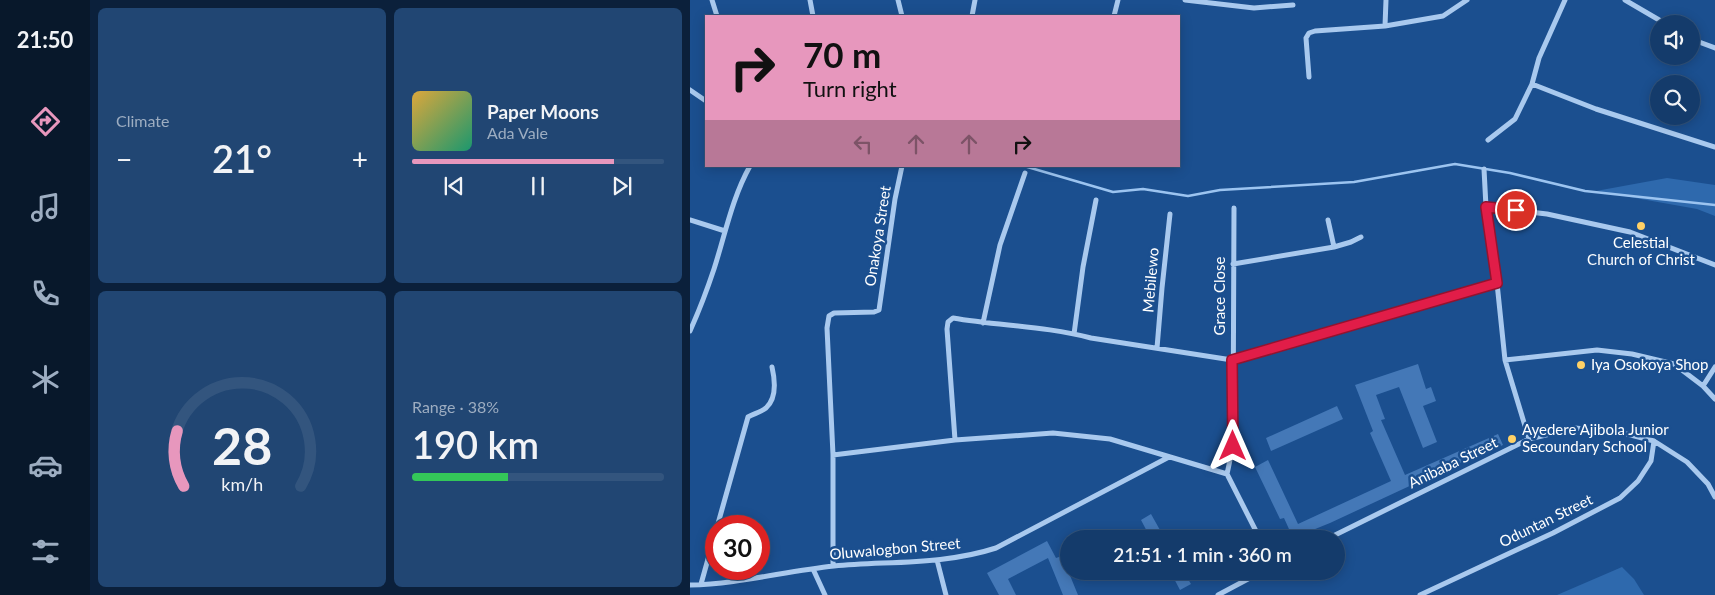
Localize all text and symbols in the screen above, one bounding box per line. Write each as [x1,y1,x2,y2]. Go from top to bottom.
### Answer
map controls [1650,15,1700,125]
button: sound [1650,15,1700,65]
text: 21:50 [17,26,73,53]
text: 70 m [803,33,881,75]
icon: right [720,35,785,100]
text: Turn right [803,75,897,102]
button: search [1650,75,1700,125]
text: Paper Moons [487,100,599,123]
icon: directions [28,104,63,139]
text: Climate [116,111,169,130]
text: Ada Vale [487,123,548,142]
icon: left [849,130,877,158]
icon: ahead [902,130,930,158]
icon: ahead [955,130,983,158]
icon: right [1008,130,1036,158]
text: 21° [212,135,272,181]
text: − [116,142,132,176]
text: + [352,142,368,176]
icon: previous [440,172,468,200]
icon: pause [524,172,552,200]
icon: next [608,172,636,200]
street label: Onakoya Street [860,184,894,287]
pin [1495,189,1537,231]
icon: music [28,190,63,225]
icon: arrive [1502,196,1530,224]
marker: Celestial Church of Christ [1635,220,1647,232]
place label: Celestial Church of Christ [1587,233,1695,268]
street label: Mebilewo [1138,247,1162,313]
street label: Grace Close [1210,256,1228,335]
icon: phone [28,276,63,311]
place label: Iya Osokoya Shop [1591,355,1708,373]
marker: Iya Osokoya Shop [1575,359,1587,371]
icon: climate [28,362,63,397]
text: Range · 38% [412,397,499,416]
text: 28 [212,414,272,476]
position arrow [1206,419,1258,471]
place label: Ayedere Ajibola Junior Secoundary School [1522,420,1669,455]
text: 190 km [412,421,539,467]
street label: Anibaba Street [1405,432,1501,491]
marker: Ayedere Ajibola Junior Secoundary School [1506,433,1518,445]
icon: car [28,448,63,483]
text: km/h [221,473,263,495]
street label: Oduntan Street [1496,489,1596,550]
speed limit sign: 30 [705,515,770,580]
street label: Oluwalogbon Street [829,533,962,563]
icon: filters [28,534,63,569]
text: 21:51 · 1 min · 360 m [1113,543,1292,566]

